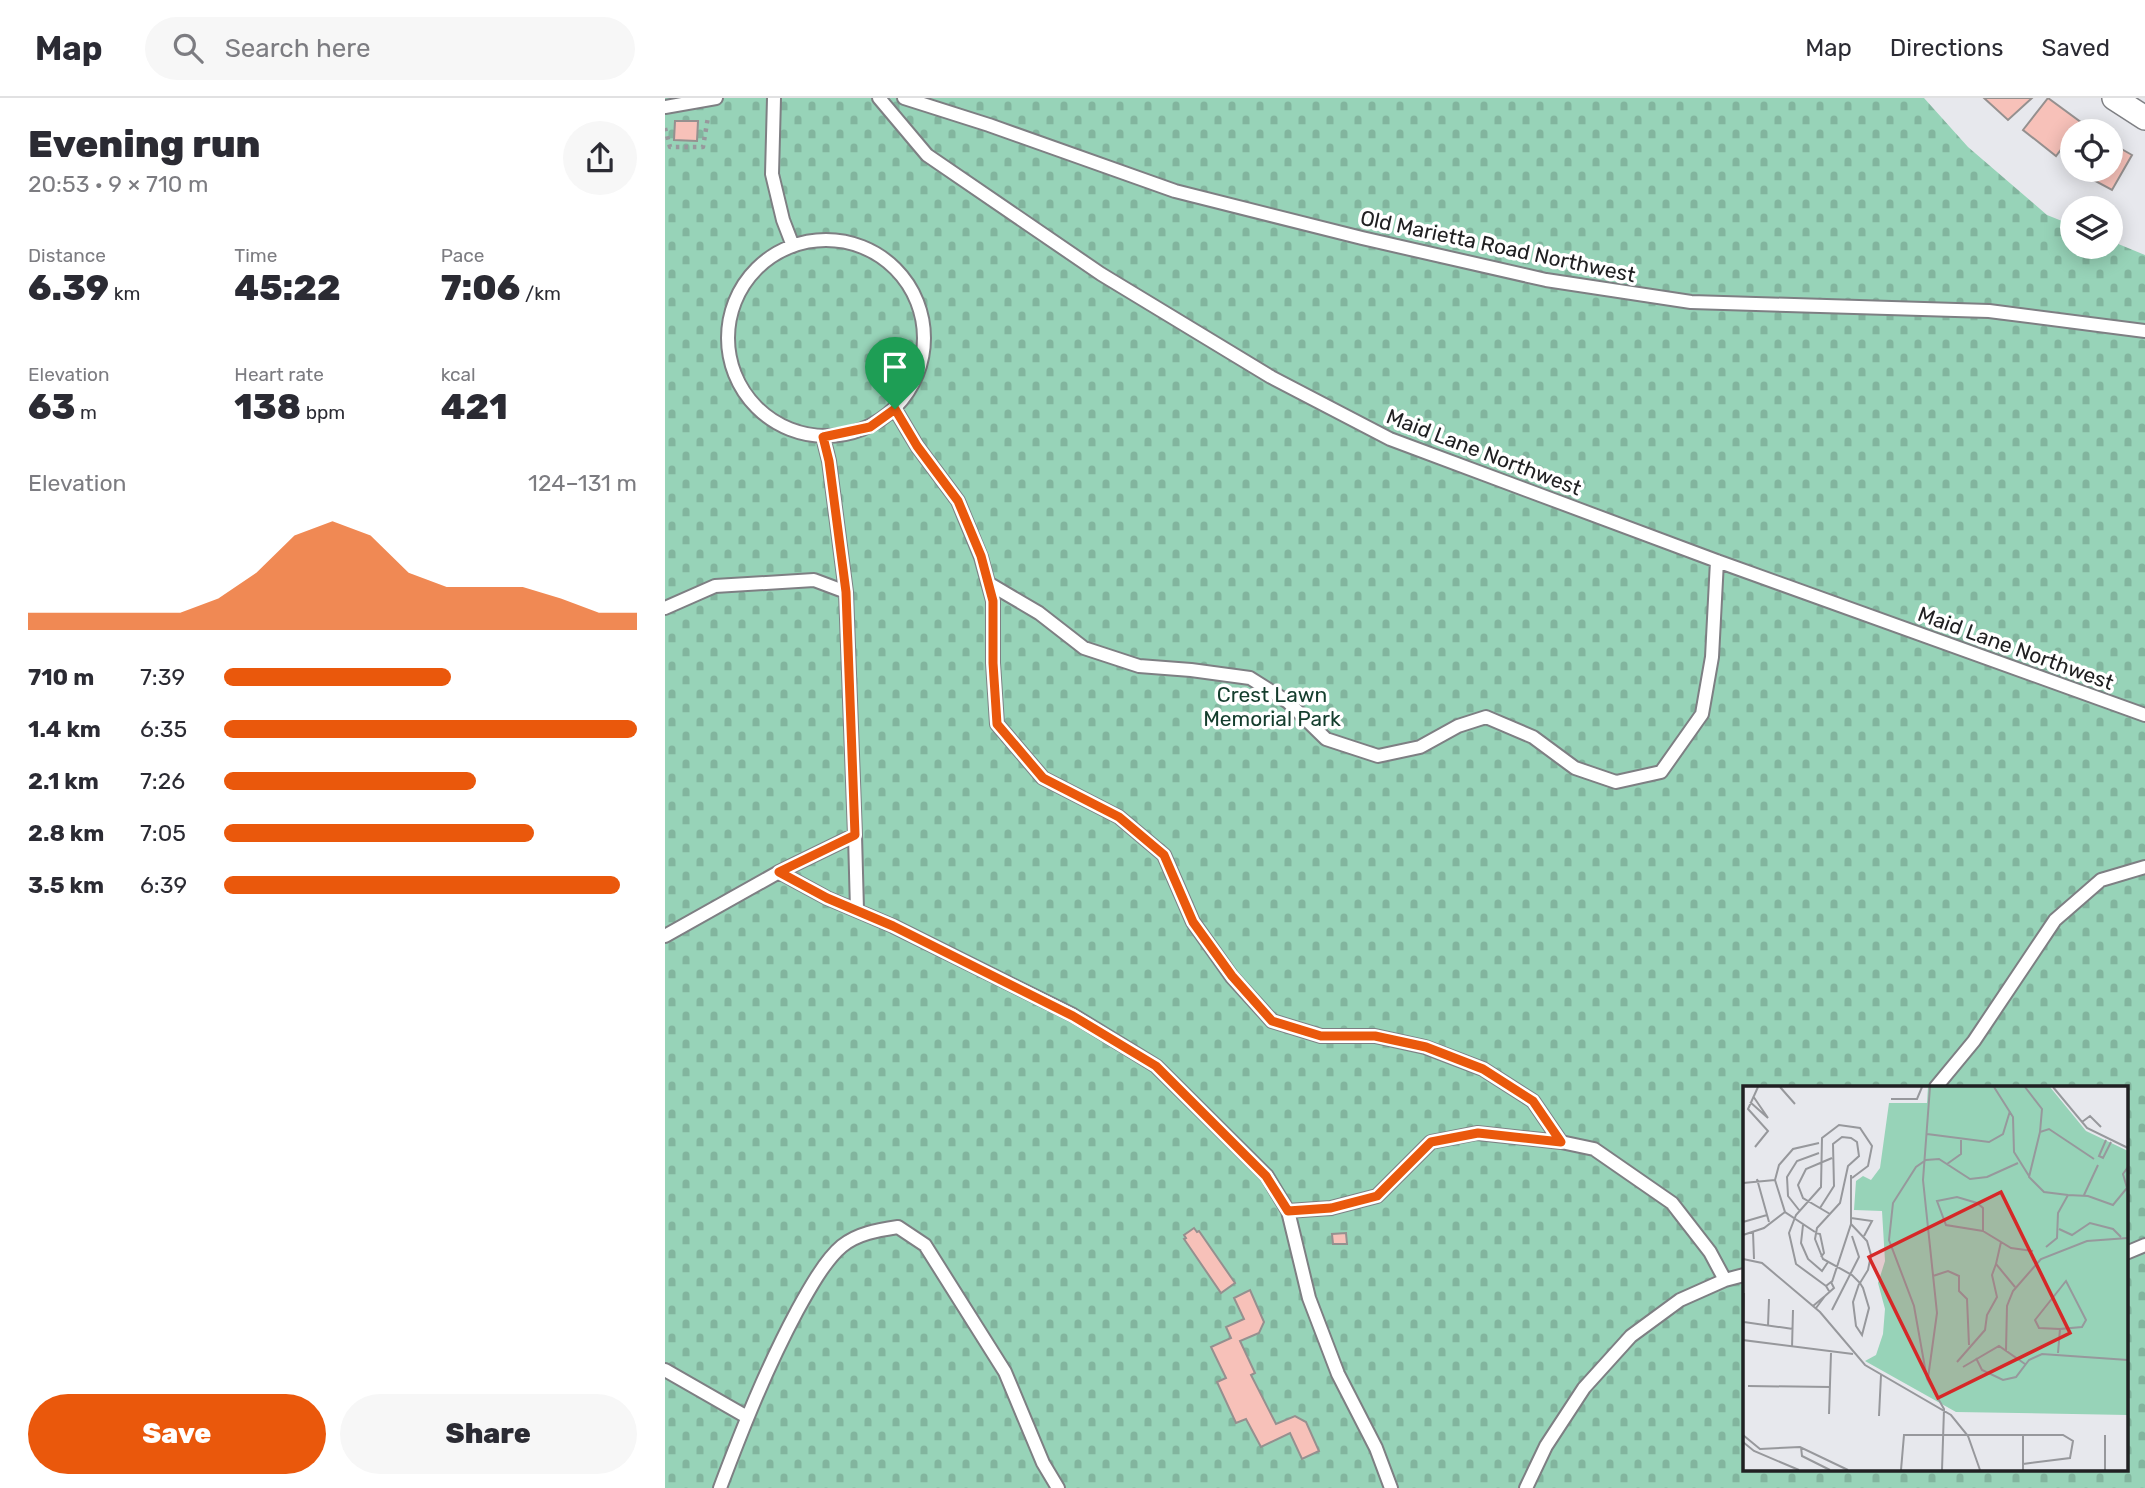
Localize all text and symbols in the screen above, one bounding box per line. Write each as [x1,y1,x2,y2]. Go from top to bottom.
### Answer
search box [145,17,635,80]
text: Map [35,29,103,68]
icon: search [169,29,207,67]
text: Search here [225,33,370,64]
text: Map [1805,34,1852,62]
text: Directions [1890,34,2003,62]
text: Saved [2041,34,2110,62]
map controls [2060,119,2123,259]
button: locate [2060,119,2123,182]
text: Evening run [28,121,261,167]
button: share [563,121,637,195]
text: 20:53 · 9 × 710 m [28,170,208,198]
button: layers [2060,196,2123,259]
street label: Old Marietta Road Northwest [1358,205,1638,287]
text: Distance [28,244,106,267]
text: Time [234,244,277,267]
text: Pace [441,244,484,267]
text: 6.39 [28,267,109,309]
text: 45:22 [234,267,341,309]
text: 7:06 [441,267,520,309]
text: km [109,282,140,305]
text: /km [520,282,561,305]
pin [865,337,925,409]
icon: arrive [876,348,914,386]
text: Elevation [28,363,109,386]
text: Heart rate [234,363,324,386]
text: kcal [441,363,476,386]
text: 63 [28,386,75,428]
text: 138 [234,386,301,428]
text: 421 [441,386,508,428]
text: m [75,401,97,424]
text: bpm [301,401,345,424]
street label: Maid Lane Northwest [1383,403,1585,501]
text: Elevation [28,469,127,497]
text: 124–131 m [528,469,637,497]
street label: Maid Lane Northwest [1915,601,2117,695]
text: 710 m [28,663,94,691]
text: 7:39 [140,663,185,691]
park label: Crest Lawn Memorial Park [1203,682,1341,731]
text: 1.4 km [28,715,101,743]
text: 6:35 [140,715,187,743]
text: 2.1 km [28,767,99,795]
text: 7:26 [140,767,185,795]
text: 2.8 km [28,819,104,847]
text: 7:05 [140,819,186,847]
text: 3.5 km [28,871,104,899]
text: 6:39 [140,871,187,899]
inset map [1743,1086,2127,1470]
button: Save [28,1394,326,1474]
button: Share [340,1394,637,1474]

